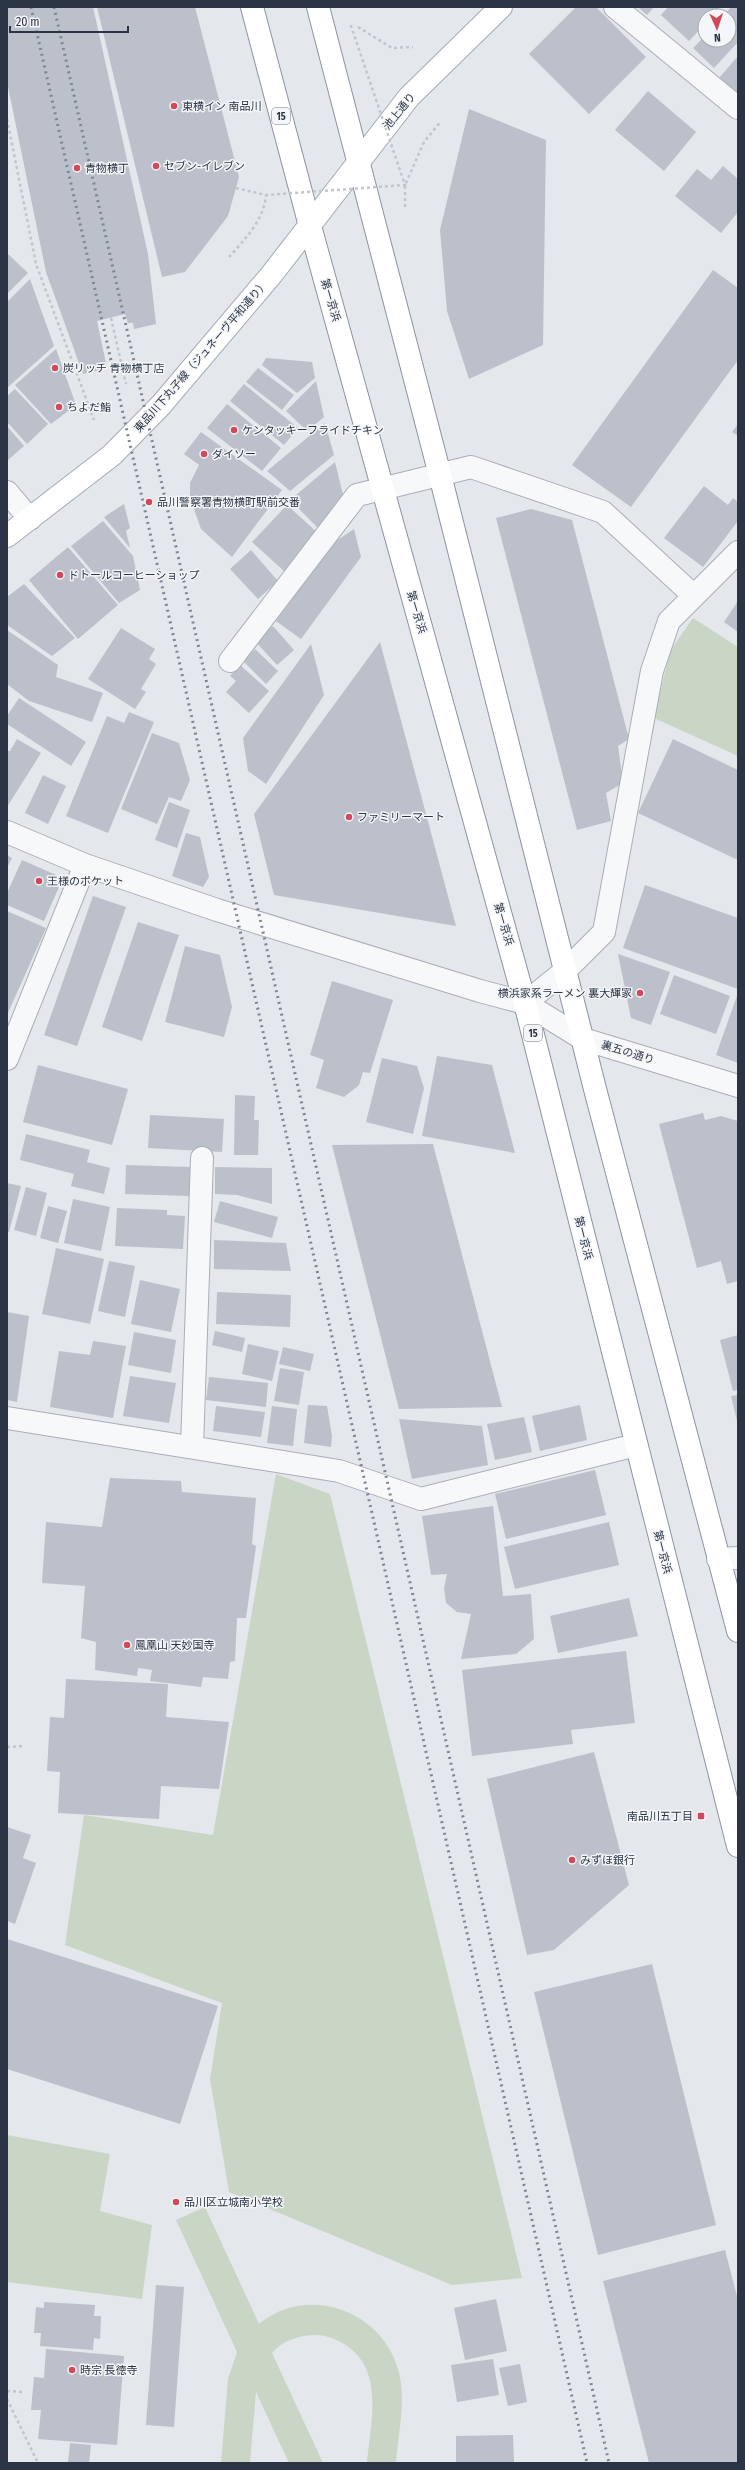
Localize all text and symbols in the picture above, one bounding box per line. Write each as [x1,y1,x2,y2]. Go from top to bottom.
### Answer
scale bar [10,8,128,34]
north arrow [697,8,737,48]
text: 20 m [16,15,40,29]
text: N [714,31,721,44]
street label: 池上通り [380,90,418,133]
place label: 東横イン 南品川 [182,100,262,113]
marker: 東横イン 南品川 [169,101,179,111]
road number: 15 [272,108,290,124]
place label: セブン-イレブン [164,160,245,173]
marker: セブン-イレブン [151,161,161,171]
place label: 青物横丁 [85,162,129,175]
marker: 青物横丁 [72,163,82,173]
street label: 第一京浜 [318,277,343,323]
street label: 東品川下丸子線（ジュネーヴ平和通り） [132,278,271,435]
place label: 炭リッチ 青物横丁店 [63,362,165,375]
marker: 炭リッチ 青物横丁店 [50,363,60,373]
place label: ちよだ鮨 [67,401,111,414]
marker: ちよだ鮨 [54,402,64,412]
place label: ケンタッキーフライドチキン [242,424,384,437]
marker: ケンタッキーフライドチキン [229,425,239,435]
place label: ダイソー [212,448,256,461]
marker: ダイソー [199,449,209,459]
place label: 品川警察署青物横町駅前交番 [157,496,300,509]
marker: 品川警察署青物横町駅前交番 [144,497,154,507]
place label: ドトールコーヒーショップ [68,569,200,582]
marker: ドトールコーヒーショップ [55,570,65,580]
street label: 第一京浜 [404,589,429,635]
place label: ファミリーマート [357,811,445,824]
marker: ファミリーマート [344,812,354,822]
place label: 王様のポケット [47,875,124,888]
marker: 王様のポケット [34,876,44,886]
street label: 第一京浜 [491,901,516,947]
place label: 横浜家系ラーメン 裏大輝家 [498,987,632,1000]
marker: 横浜家系ラーメン 裏大輝家 [635,988,645,998]
road number: 15 [524,1025,542,1041]
street label: 裏五の通り [600,1038,656,1067]
street label: 第一京浜 [572,1215,595,1261]
street label: 第一京浜 [651,1529,674,1575]
place label: 鳳凰山 天妙国寺 [135,1639,215,1652]
marker: 鳳凰山 天妙国寺 [122,1640,132,1650]
place label: 南品川五丁目 [627,1810,693,1823]
marker: 南品川五丁目 [696,1811,706,1821]
place label: みずほ銀行 [580,1854,635,1867]
marker: みずほ銀行 [567,1855,577,1865]
place label: 品川区立城南小学校 [184,2196,283,2209]
marker: 品川区立城南小学校 [171,2197,181,2207]
place label: 時宗 長徳寺 [80,2364,138,2377]
marker: 時宗 長徳寺 [67,2365,77,2375]

